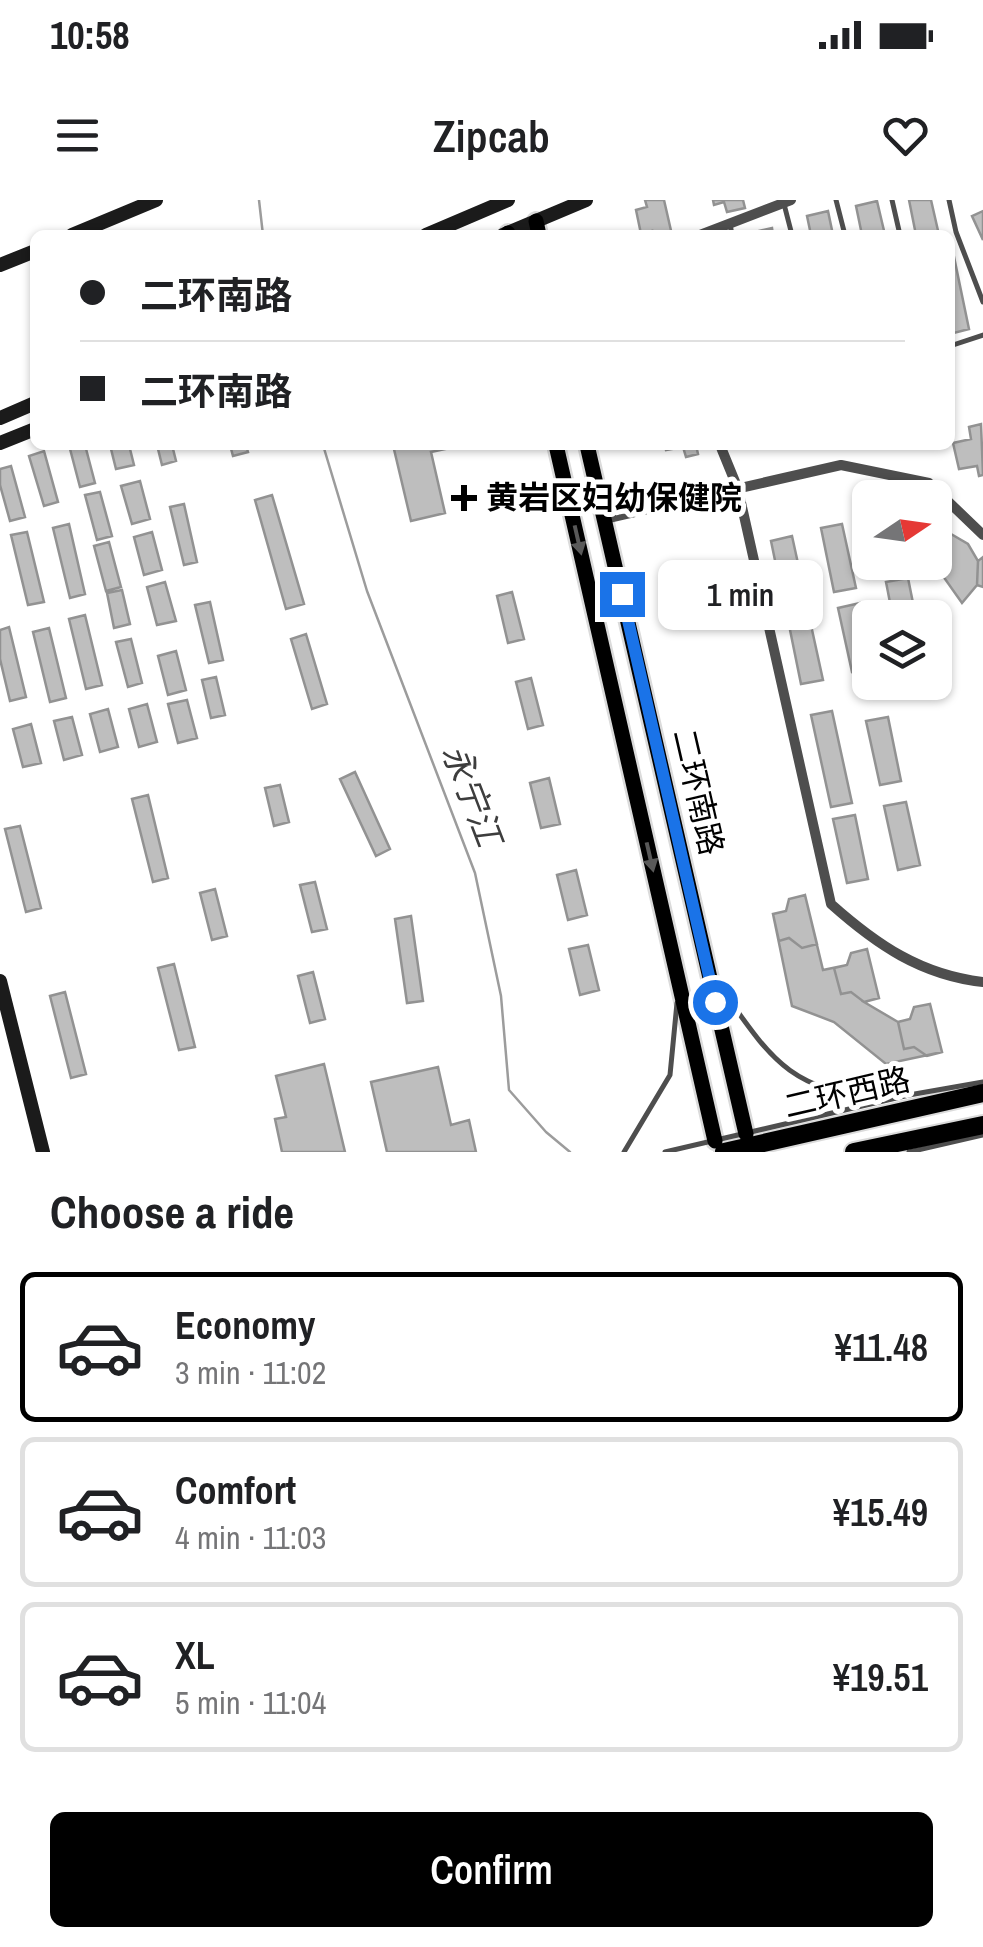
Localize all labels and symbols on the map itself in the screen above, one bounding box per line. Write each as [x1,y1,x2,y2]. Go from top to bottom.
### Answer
place label: 黄岩区妇幼保健院 [486,476,742,519]
north arrow [852,480,952,580]
marker: 黄岩区妇幼保健院 [451,485,477,511]
one-way arrow [571,525,586,556]
callout: 1 min [657,559,822,629]
route end [600,572,645,617]
street label: 二环南路 [663,725,734,859]
water label: 永宁江 [432,737,515,856]
one-way arrow [643,842,658,873]
route start [693,980,738,1025]
street label: 二环西路 [780,1057,914,1128]

